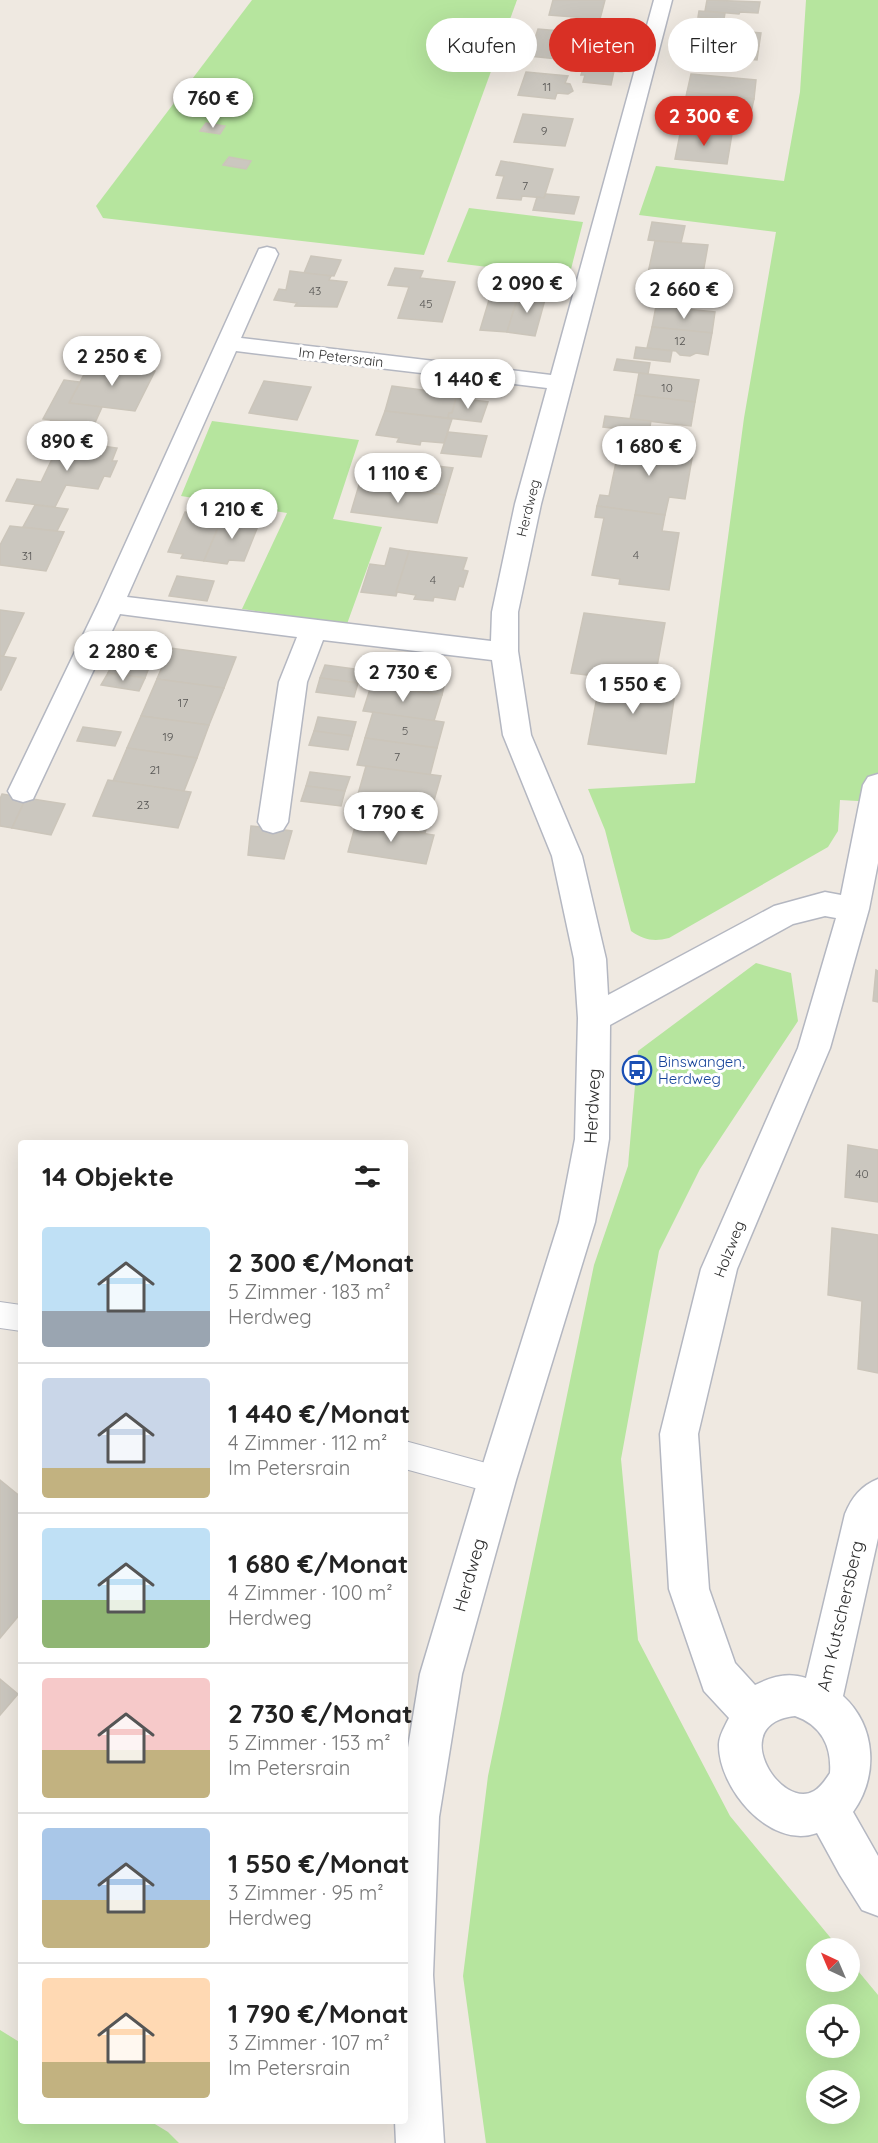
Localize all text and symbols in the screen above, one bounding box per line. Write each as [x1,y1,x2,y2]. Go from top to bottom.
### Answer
chip: Kaufen [426,18,537,72]
chip: Mieten [549,18,656,72]
chip: Filter [668,18,758,72]
pin: 760 € [171,78,255,129]
house number: 11 [543,79,551,94]
text: 760 € [187,85,239,110]
pin: 2 300 € [649,96,759,147]
text: 2 300 € [669,103,739,128]
house number: 9 [541,123,548,138]
house number: 7 [522,178,528,193]
pin: 2 090 € [472,263,582,314]
pin: 2 660 € [629,269,739,320]
text: 2 090 € [491,270,563,295]
text: 2 660 € [649,276,719,301]
house number: 43 [309,283,321,298]
house number: 45 [420,296,432,311]
house number: 12 [674,333,686,348]
pin: 2 250 € [57,336,167,387]
text: 2 250 € [77,343,147,368]
street label: Im Petersrain [297,343,385,371]
pin: 1 440 € [413,359,523,410]
text: 1 440 € [434,366,502,391]
house number: 10 [661,380,673,395]
pin: 890 € [25,421,109,472]
pin: 1 680 € [594,426,704,477]
text: 890 € [41,428,93,453]
text: 1 680 € [616,433,682,458]
pin: 1 110 € [343,453,453,504]
text: 1 110 € [368,460,428,485]
street label: Herdweg [512,477,544,539]
pin: 1 210 € [177,489,287,540]
text: 1 210 € [201,496,263,521]
house number: 4 [633,547,639,562]
house number: 31 [22,548,32,563]
house number: 4 [430,572,436,587]
pin: 2 280 € [68,631,178,682]
text: 2 280 € [88,638,158,663]
pin: 2 730 € [348,652,458,703]
text: 2 730 € [368,659,438,684]
pin: 1 550 € [578,664,688,715]
text: 1 550 € [600,671,666,696]
house number: 17 [178,695,188,710]
house number: 5 [402,723,408,738]
house number: 19 [162,729,174,744]
house number: 7 [394,749,400,764]
house number: 21 [149,762,161,777]
pin: 1 790 € [336,792,446,843]
house number: 23 [137,797,149,812]
text: 1 790 € [358,799,424,824]
place label: Binswangen, Herdweg [658,1052,745,1088]
bus stop icon: Binswangen, Herdweg [621,1054,653,1086]
street label: Herdweg [579,1068,605,1144]
text: 14 Objekte [42,1160,174,1193]
icon: filters [351,1160,384,1193]
house number: 40 [855,1166,869,1181]
street label: Holzweg [709,1218,749,1280]
text: 2 300 €/Monat [228,1246,414,1279]
icon: home [90,1251,162,1323]
text: 5 Zimmer · 183 m² [228,1279,391,1304]
text: Herdweg [228,1304,312,1329]
text: 1 440 €/Monat [228,1397,410,1430]
icon: home [90,1402,162,1474]
text: 4 Zimmer · 112 m² [228,1430,387,1455]
text: Im Petersrain [228,1455,350,1480]
street label: Herdweg [448,1536,490,1614]
street label: Am Kutschersberg [811,1538,869,1694]
text: 1 680 €/Monat [228,1547,408,1580]
icon: home [90,1552,162,1624]
text: 4 Zimmer · 100 m² [228,1580,393,1605]
text: Herdweg [228,1605,312,1630]
text: 2 730 €/Monat [228,1697,413,1730]
icon: home [90,1702,162,1774]
text: 5 Zimmer · 153 m² [228,1730,391,1755]
text: Im Petersrain [228,1755,350,1780]
text: 1 550 €/Monat [228,1847,410,1880]
icon: home [90,1852,162,1924]
text: 3 Zimmer · 95 m² [228,1880,384,1905]
text: Herdweg [228,1905,312,1930]
north arrow [806,1938,860,1992]
map controls [806,1938,860,2124]
text: 1 790 €/Monat [228,1997,409,2030]
icon: home [90,2002,162,2074]
button: locate [806,2004,860,2058]
text: 3 Zimmer · 107 m² [228,2030,390,2055]
text: Im Petersrain [228,2055,350,2080]
button: layers [806,2070,860,2124]

